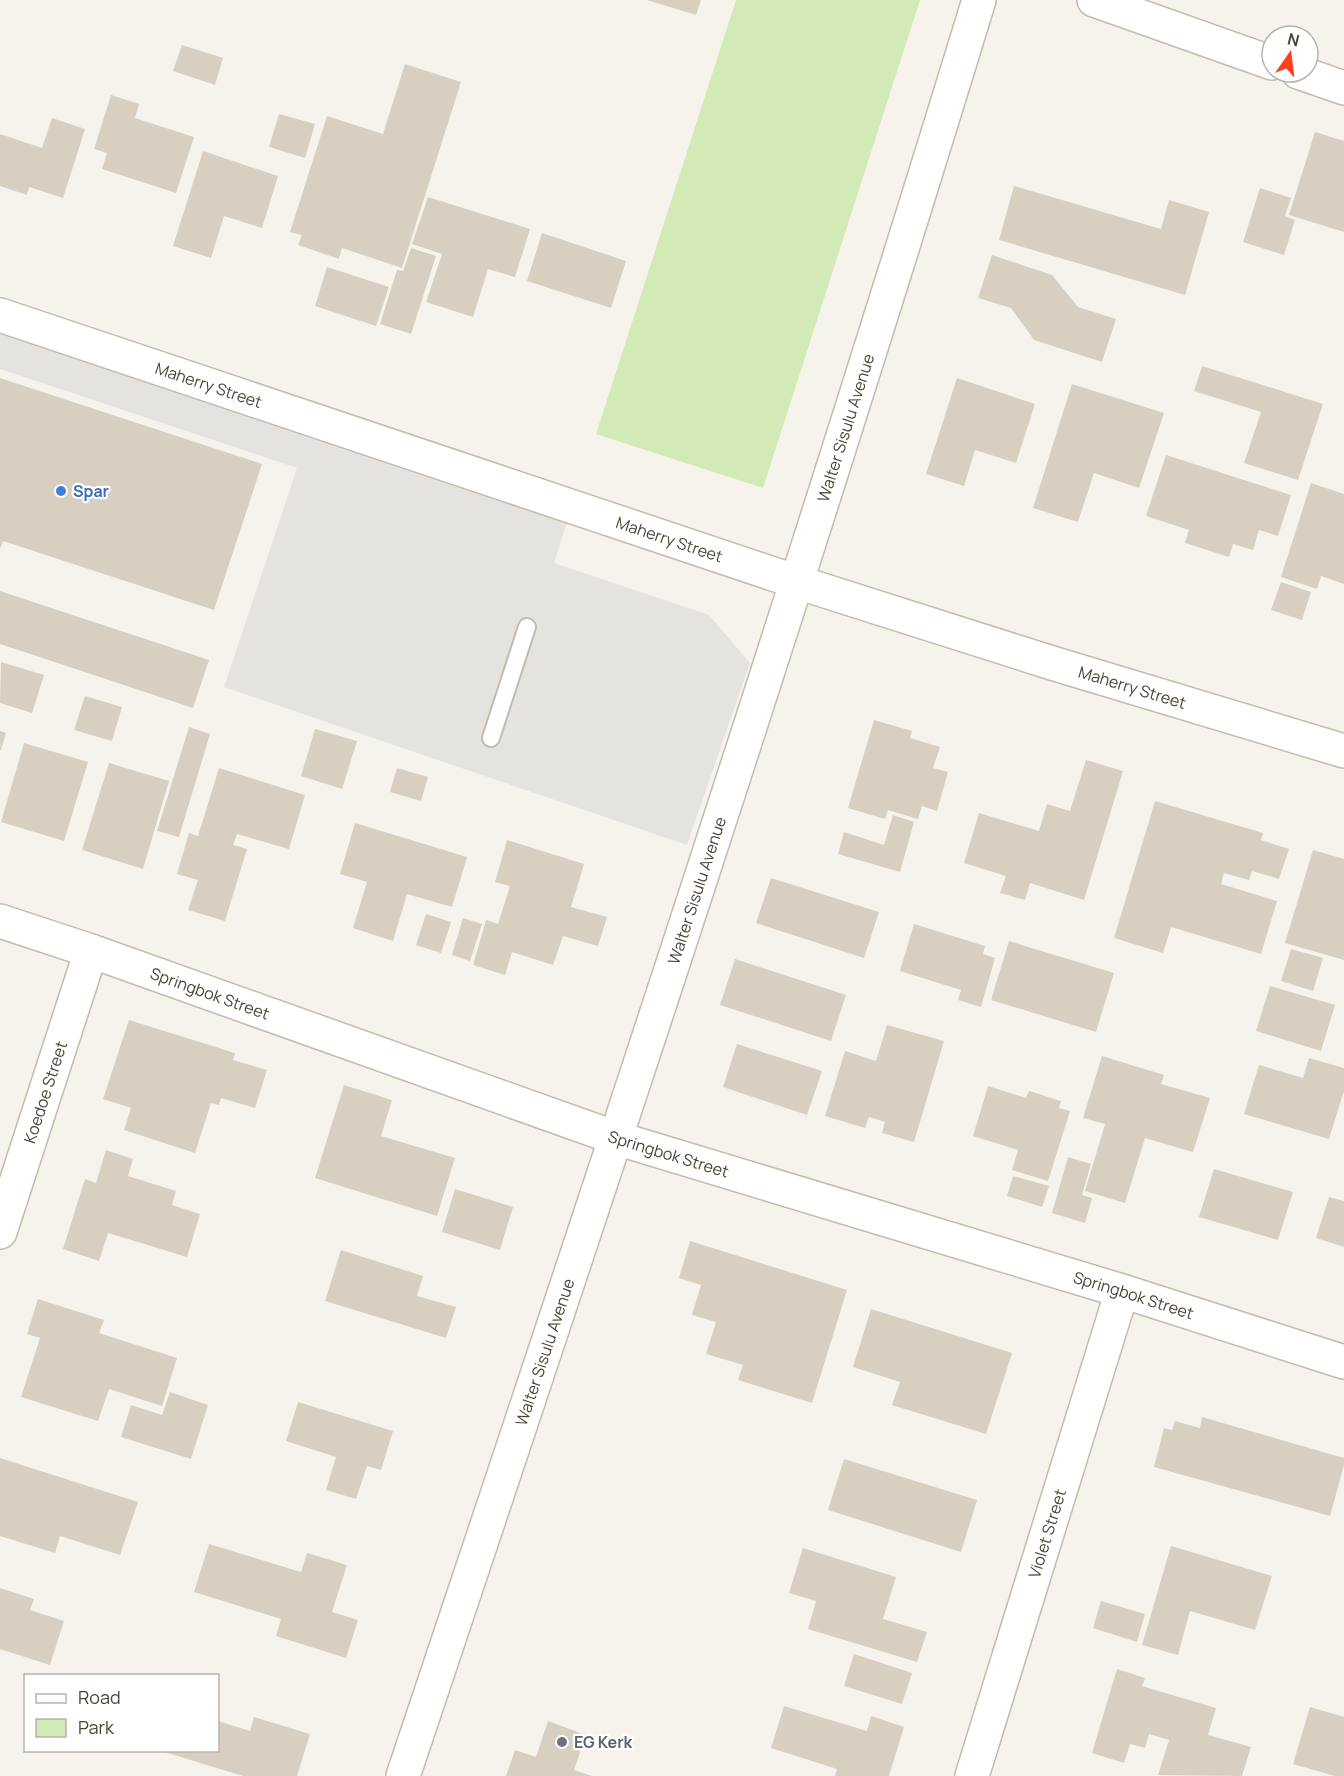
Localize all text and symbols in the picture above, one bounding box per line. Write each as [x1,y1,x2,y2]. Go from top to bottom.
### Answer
north arrow [1260,24,1320,84]
text: N [1285,27,1302,52]
street label: Walter Sisulu Avenue [812,351,879,505]
street label: Maherry Street [152,357,265,413]
place label: Spar [73,480,109,502]
marker: Spar [54,484,68,498]
street label: Maherry Street [613,511,726,567]
street label: Maherry Street [1076,661,1189,714]
street label: Walter Sisulu Avenue [662,814,731,967]
street label: Springbok Street [147,962,272,1025]
street label: Koedoe Street [18,1038,72,1146]
street label: Springbok Street [605,1125,732,1183]
street label: Springbok Street [1071,1266,1197,1324]
street label: Walter Sisulu Avenue [510,1275,579,1429]
street label: Violet Street [1023,1486,1071,1581]
legend [24,1674,219,1752]
text: Road [78,1685,121,1709]
text: Park [78,1715,115,1739]
place label: EG Kerk [574,1731,633,1753]
marker: EG Kerk [555,1735,569,1749]

